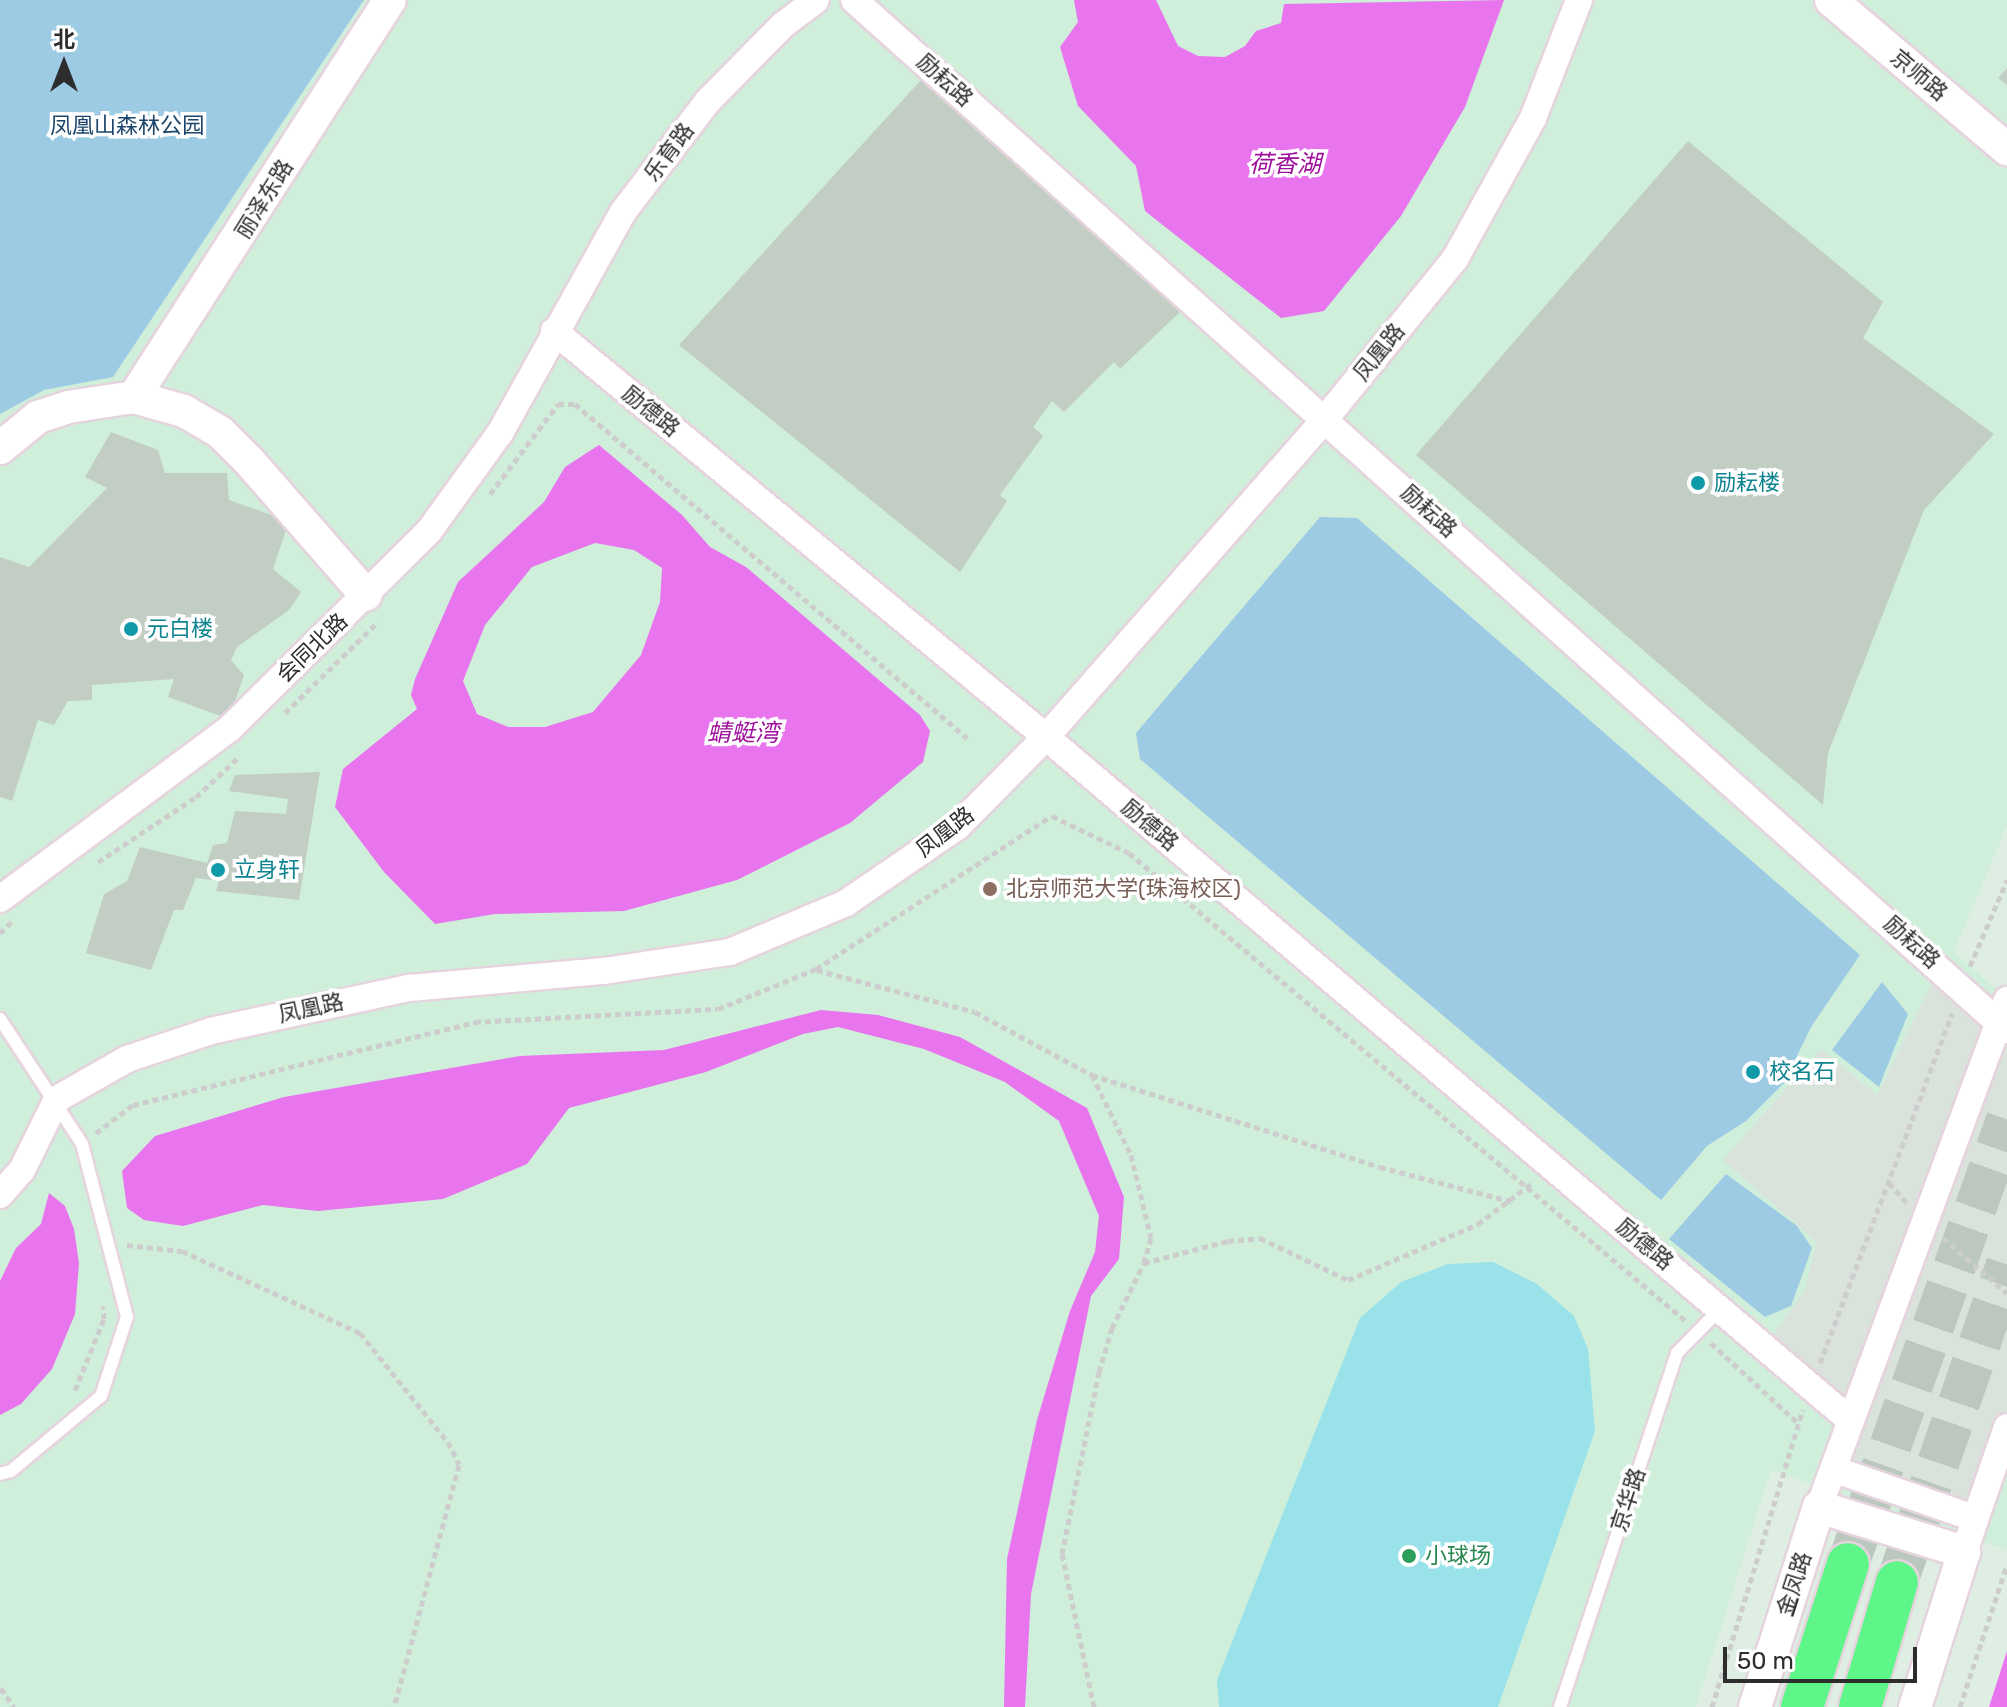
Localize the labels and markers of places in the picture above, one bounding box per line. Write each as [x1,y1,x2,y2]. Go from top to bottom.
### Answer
place label: 励耘楼 [1714,470,1780,496]
marker: 励耘楼 [1689,474,1707,492]
place label: 元白楼 [147,616,213,642]
marker: 元白楼 [122,620,140,638]
place label: 立身轩 [234,857,300,883]
marker: 立身轩 [209,861,227,879]
place label: 北京师范大学(珠海校区) [1006,876,1241,902]
marker: 北京师范大学(珠海校区) [981,880,999,898]
place label: 校名石 [1769,1059,1835,1085]
marker: 校名石 [1744,1063,1762,1081]
place label: 小球场 [1425,1543,1491,1569]
marker: 小球场 [1400,1547,1418,1565]

